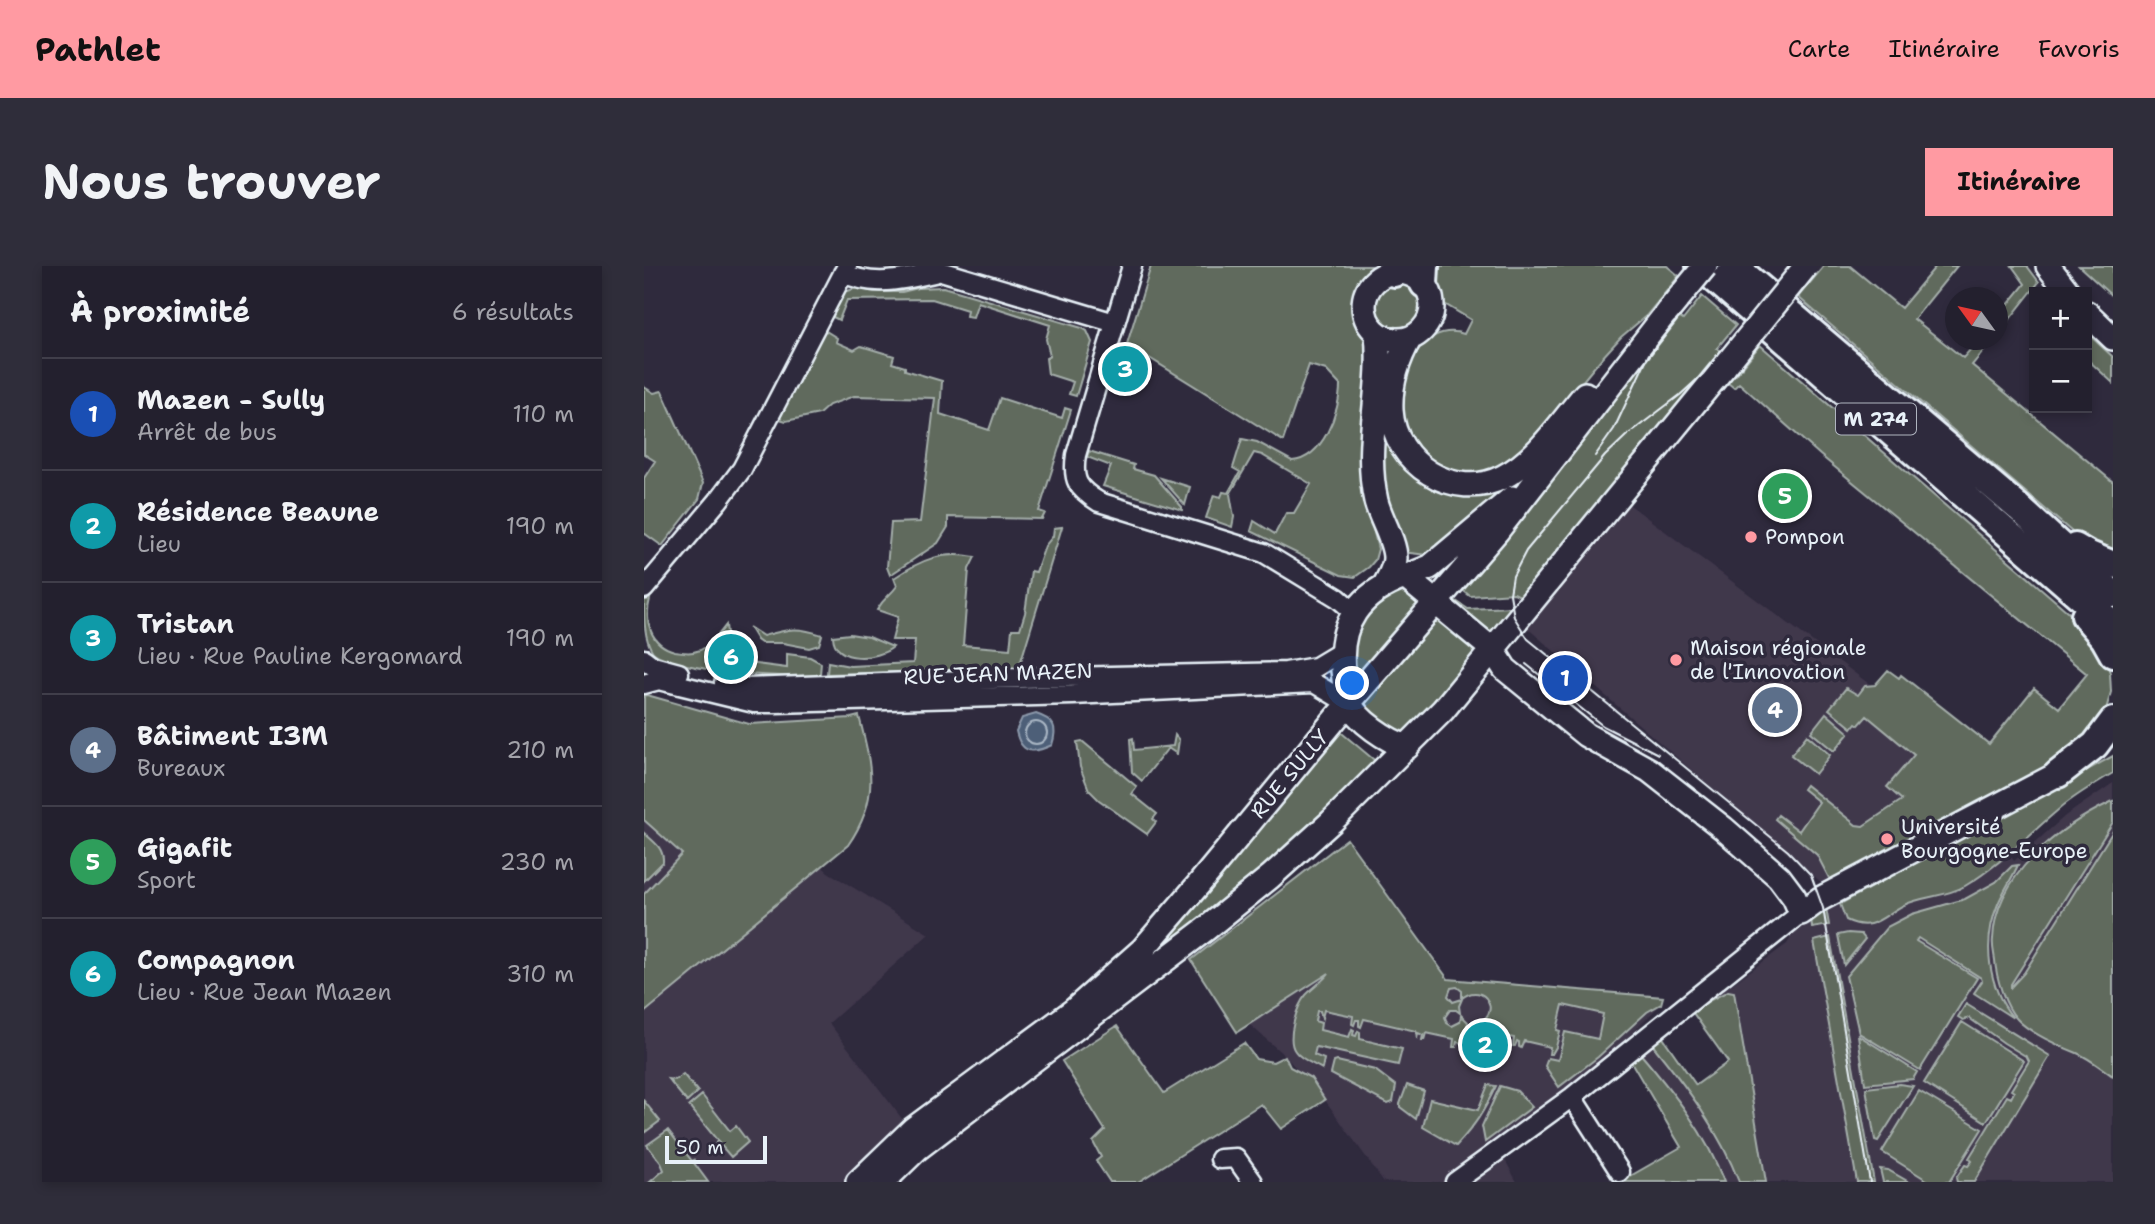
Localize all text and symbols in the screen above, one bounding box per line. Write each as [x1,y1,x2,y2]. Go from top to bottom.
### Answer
text: Pathlet [35,27,161,72]
text: Carte [1788,33,1851,65]
text: Itinéraire [1889,33,2000,65]
text: Favoris [2038,33,2120,65]
button: Itinéraire [1925,148,2113,216]
text: Nous trouver [42,149,381,215]
north arrow [1945,287,2008,350]
map controls [2029,287,2092,413]
button: + [2029,287,2092,350]
text: À proximité [70,291,250,332]
text: 6 résultats [452,297,574,327]
pin: 3 [1102,343,1148,395]
button: − [2029,350,2092,413]
text: Mazen - Sully [137,382,325,417]
text: 1 [88,399,98,429]
text: 110 m [512,399,574,429]
road number: M 274 [1836,404,1916,434]
text: Arrêt de bus [137,417,277,447]
pin: 5 [1762,470,1808,522]
text: Résidence Beaune [137,494,379,529]
text: 2 [85,511,101,541]
text: 190 m [506,511,574,541]
place label: Pompon [1765,523,1845,551]
text: Lieu [137,529,181,559]
marker: Pompon [1743,529,1759,545]
text: Tristan [137,606,234,641]
text: 3 [85,623,101,653]
text: 190 m [506,623,574,653]
pin: 6 [708,631,754,683]
place label: Maison régionale de l'Innovation [1690,634,1867,686]
text: Lieu · Rue Pauline Kergomard [137,641,463,671]
pin: 1 [1542,652,1588,704]
marker: Maison régionale de l'Innovation [1668,652,1684,668]
street label: RUE JEAN MAZEN [903,657,1093,691]
your location [1335,666,1369,700]
pin: 4 [1752,684,1798,736]
text: Bâtiment I3M [137,718,328,753]
street label: RUE SULLY [1244,723,1336,825]
text: 4 [85,735,101,765]
text: 210 m [506,735,574,765]
text: Bureaux [137,753,225,783]
place label: Université Bourgogne-Europe [1901,813,2088,865]
text: Gigafit [137,830,232,865]
marker: Université Bourgogne-Europe [1879,831,1895,847]
text: 5 [86,847,100,877]
text: 230 m [500,847,574,877]
text: Sport [137,865,196,895]
text: Compagnon [137,942,295,977]
text: 6 [85,959,101,989]
text: 310 m [506,959,574,989]
text: Lieu · Rue Jean Mazen [137,977,392,1007]
pin: 2 [1462,1019,1508,1071]
scale bar [665,1133,766,1165]
text: 50 m [676,1135,724,1160]

